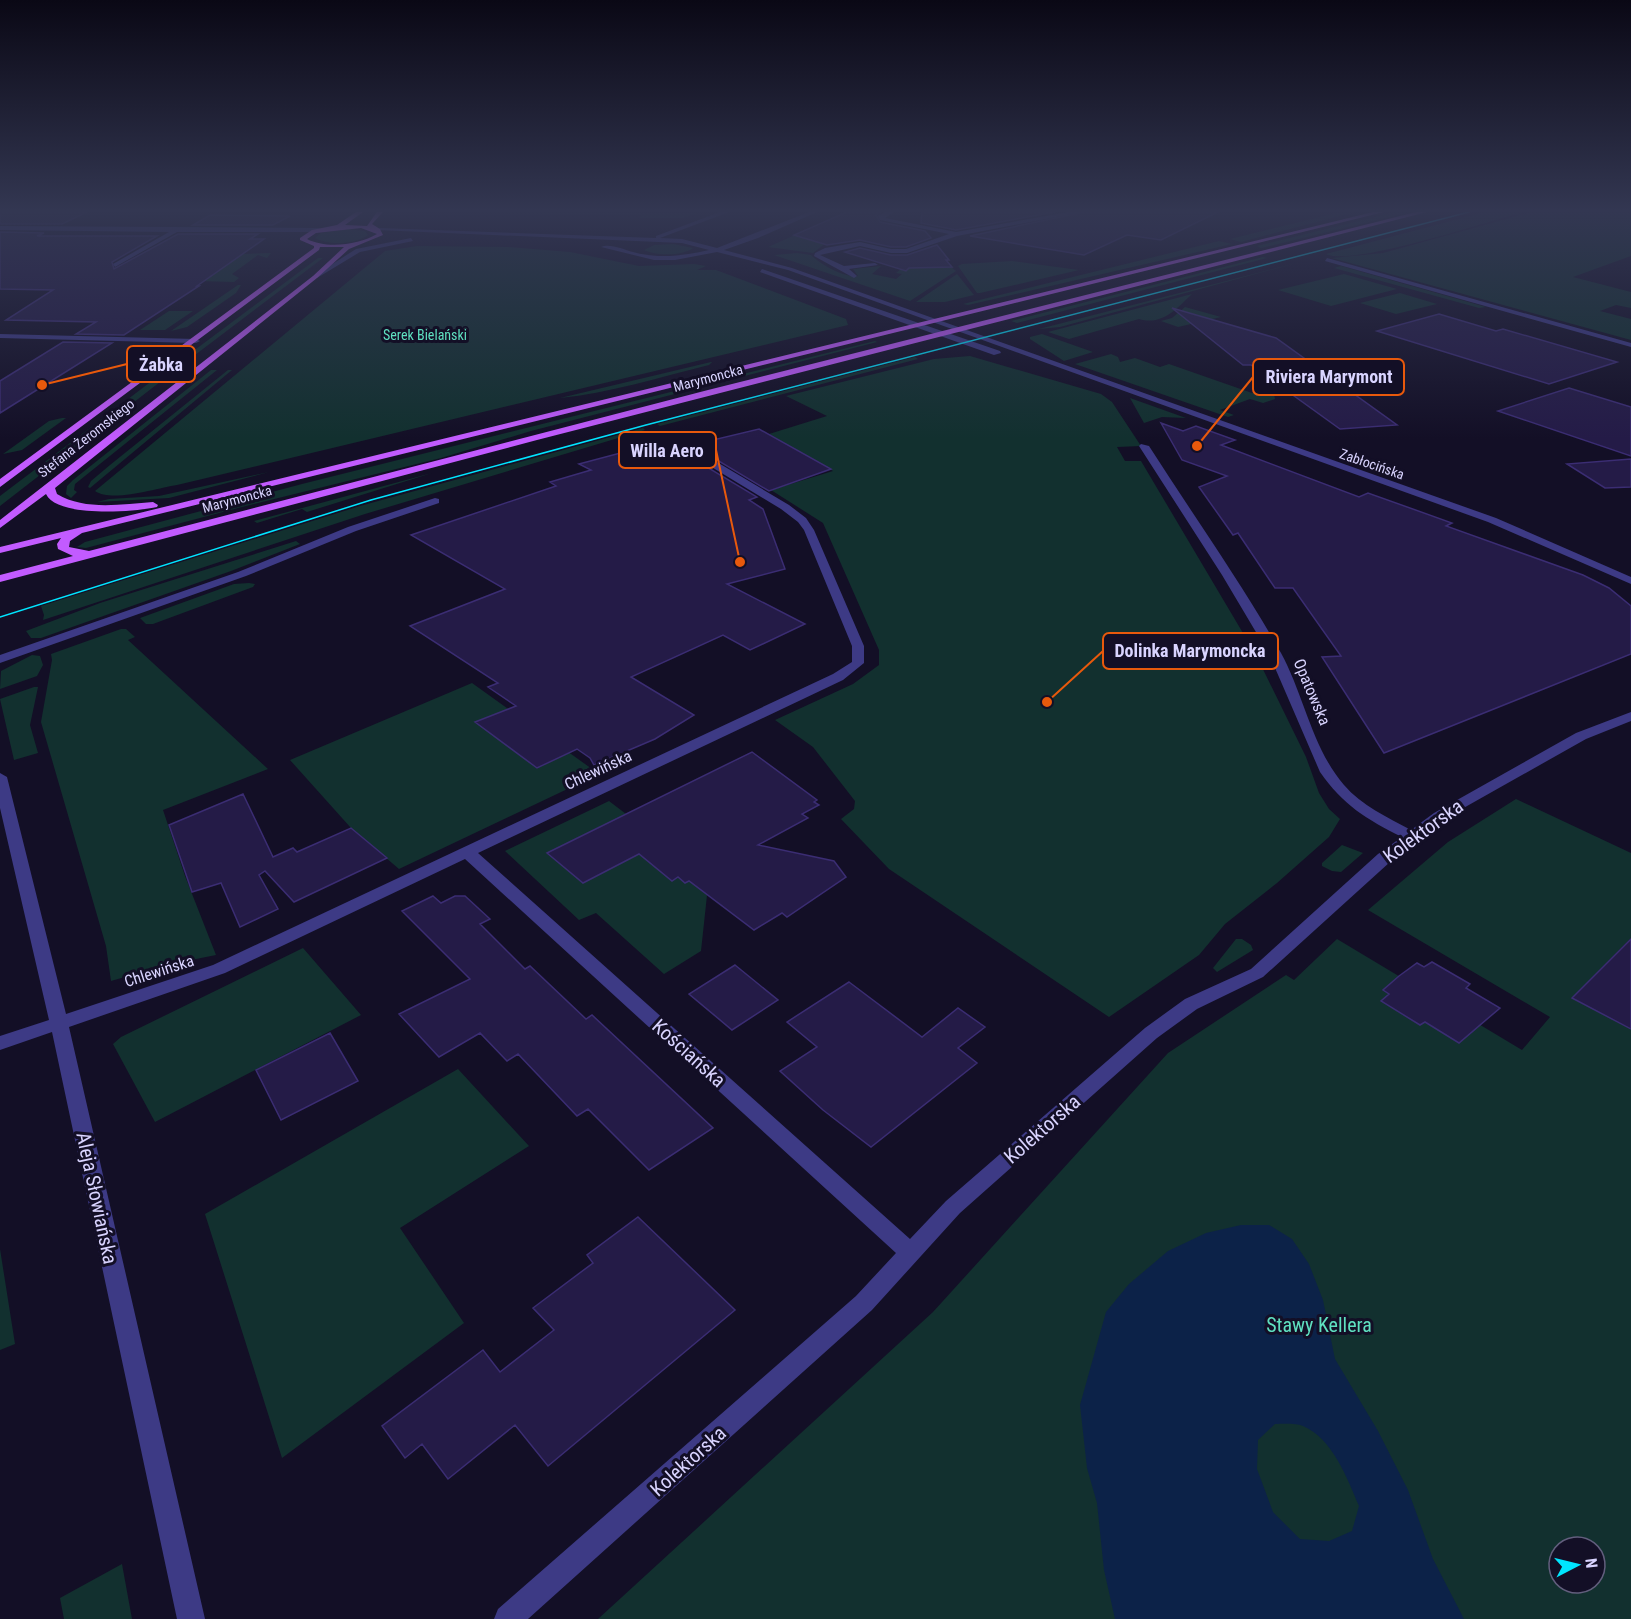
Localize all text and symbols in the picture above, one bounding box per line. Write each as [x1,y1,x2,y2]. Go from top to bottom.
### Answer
park label: Serek Bielański [383,327,467,343]
callout: Żabka [127,346,195,382]
text: Żabka [139,354,183,375]
callout: Riviera Marymont [1253,359,1404,395]
street label: Marymoncka [671,361,745,395]
text: Riviera Marymont [1266,366,1393,387]
street label: Stefana Żeromskiego [35,395,137,481]
callout: Willa Aero [619,432,716,468]
text: Willa Aero [630,440,704,461]
street label: Zabłocińska [1338,445,1406,483]
street label: Marymoncka [200,482,274,516]
callout: Dolinka Marymoncka [1103,633,1278,669]
text: Dolinka Marymoncka [1114,640,1266,661]
street label: Opatowska [1290,656,1334,728]
street label: Chlewińska [561,746,635,794]
street label: Kolektorska [1378,794,1468,868]
street label: Chlewińska [122,951,196,991]
street label: Kościańska [647,1014,731,1092]
street label: Kolektorska [999,1089,1085,1169]
street label: Aleja Słowiańska [71,1130,123,1266]
park label: Stawy Kellera [1266,1313,1372,1337]
street label: Kolektorska [645,1421,731,1501]
north arrow [1547,1535,1607,1595]
text: N [1581,1557,1601,1569]

